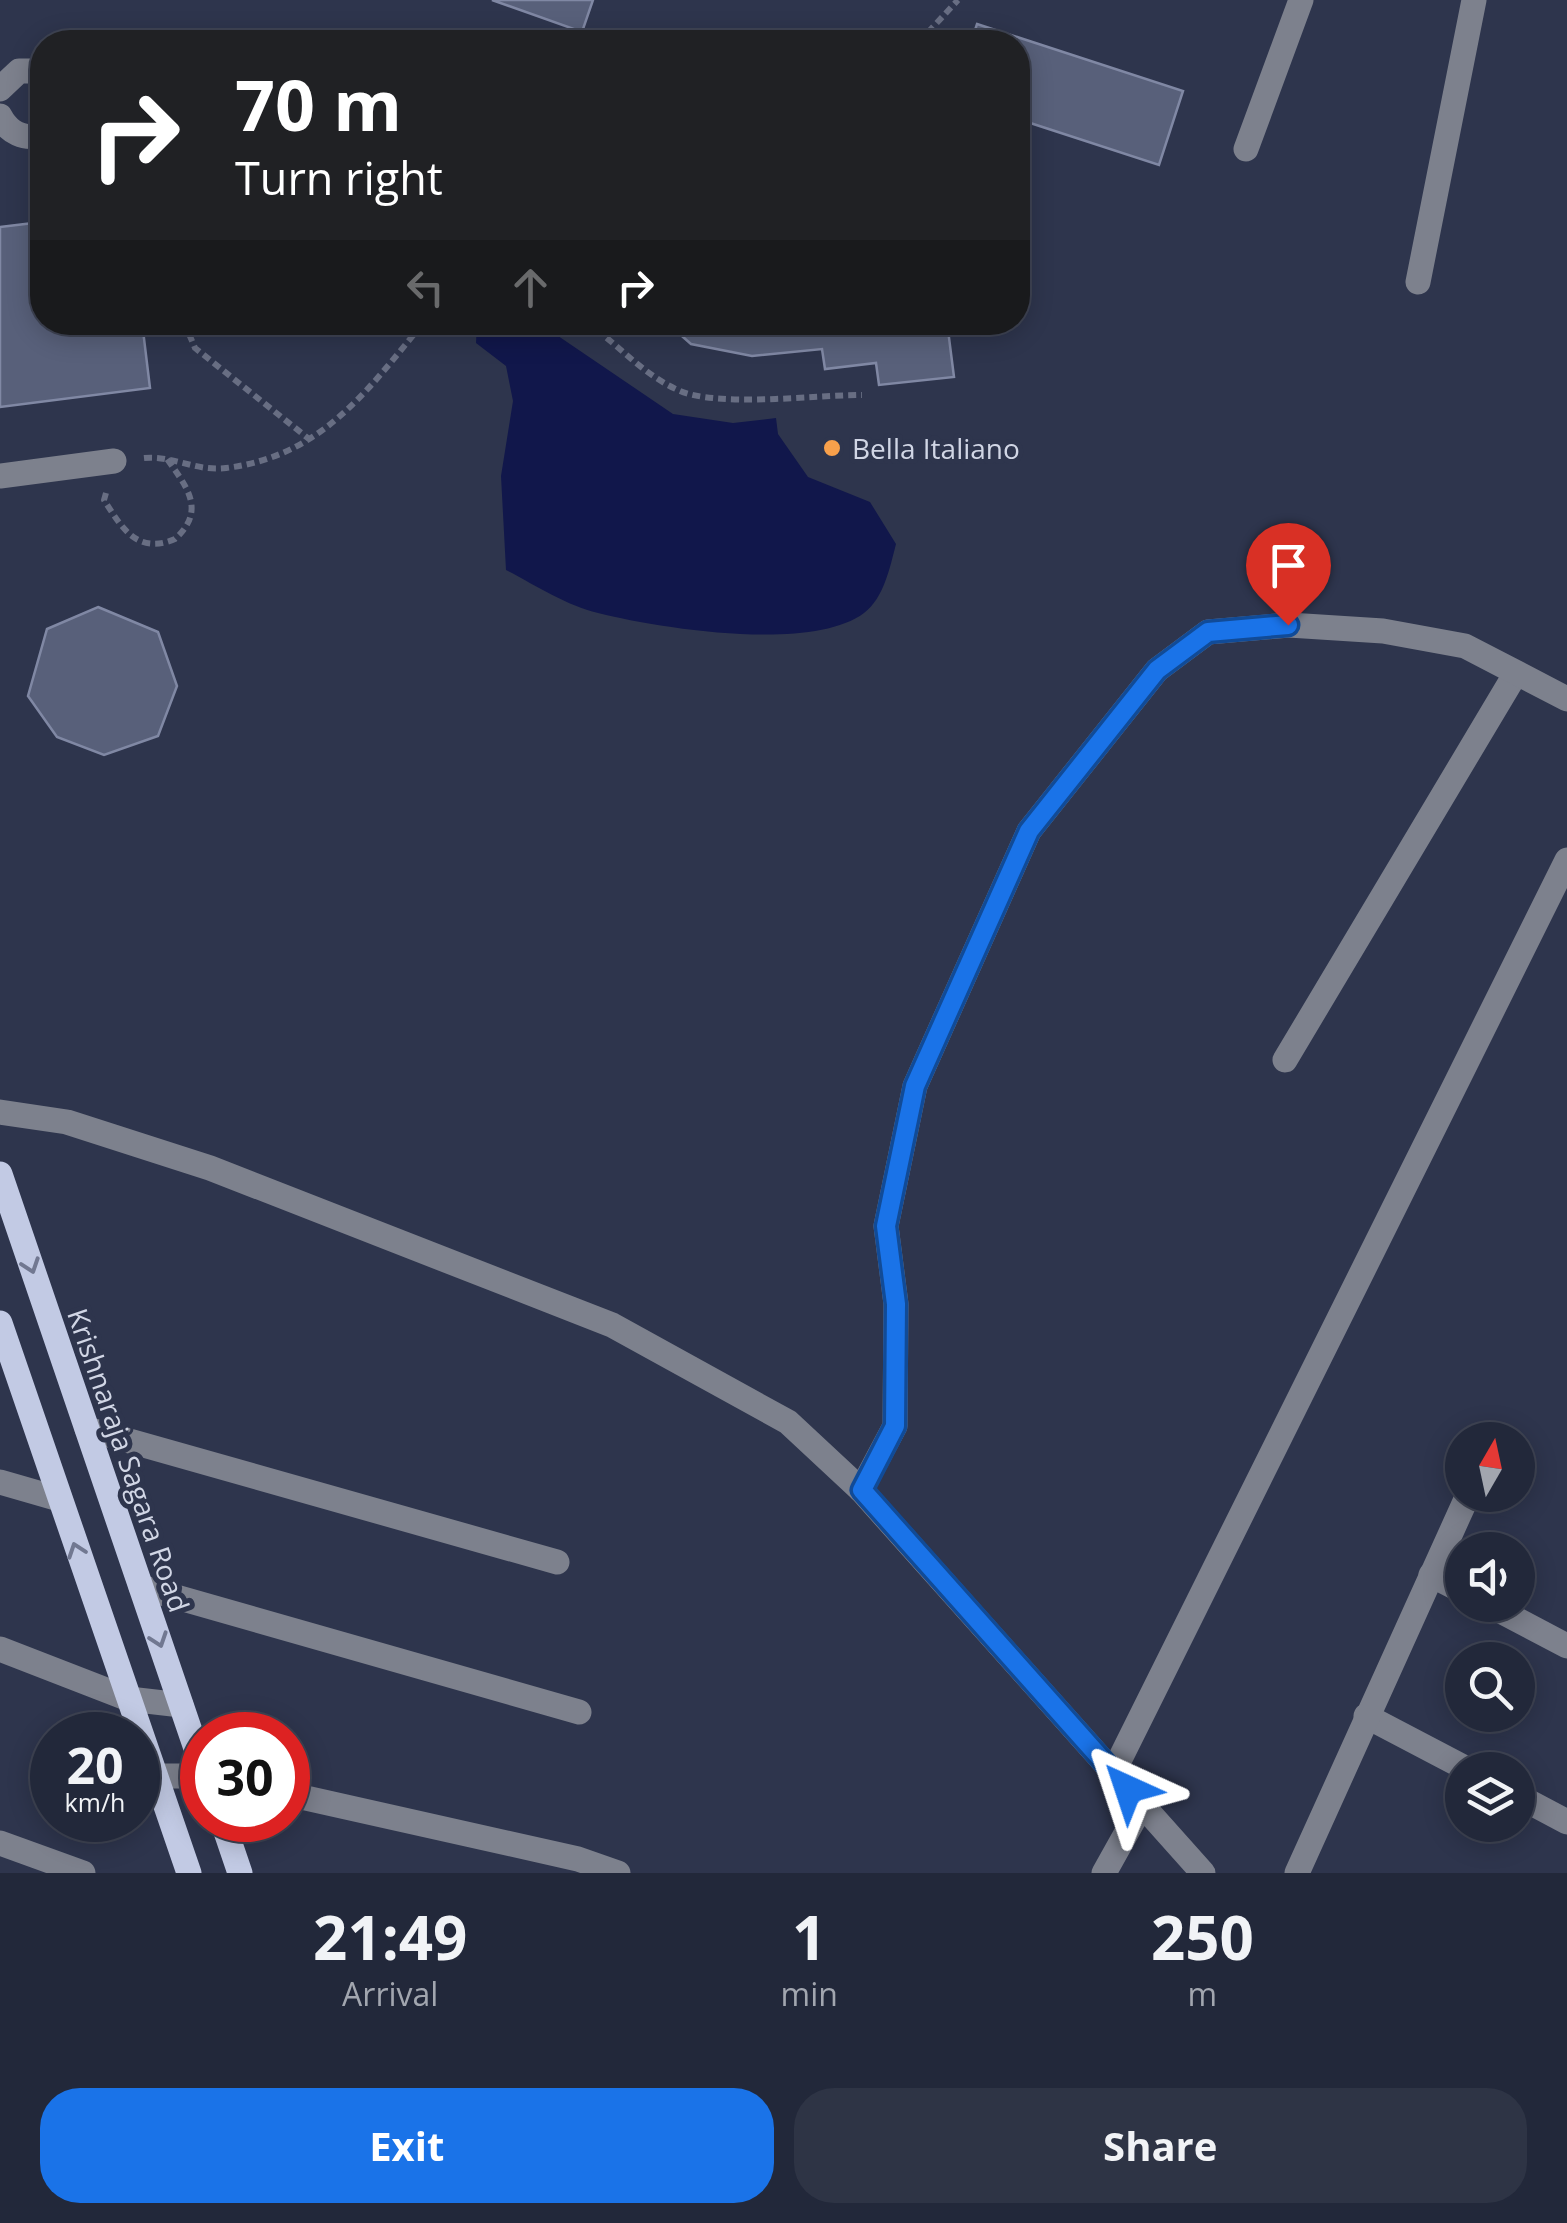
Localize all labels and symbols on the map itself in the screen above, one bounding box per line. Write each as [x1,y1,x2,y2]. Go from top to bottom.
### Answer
place label: Bella Italiano [852,429,1020,467]
marker: Bella Italiano [821,437,843,459]
pin [1246,523,1331,626]
one-way arrow [20,1257,40,1274]
street label: Krishnaraja Sagara Road [59,1303,199,1617]
north arrow [1445,1422,1535,1512]
one-way arrow [67,1542,88,1559]
one-way arrow [147,1631,167,1648]
speed limit sign: 30 [180,1712,310,1842]
position arrow [1076,1737,1180,1841]

